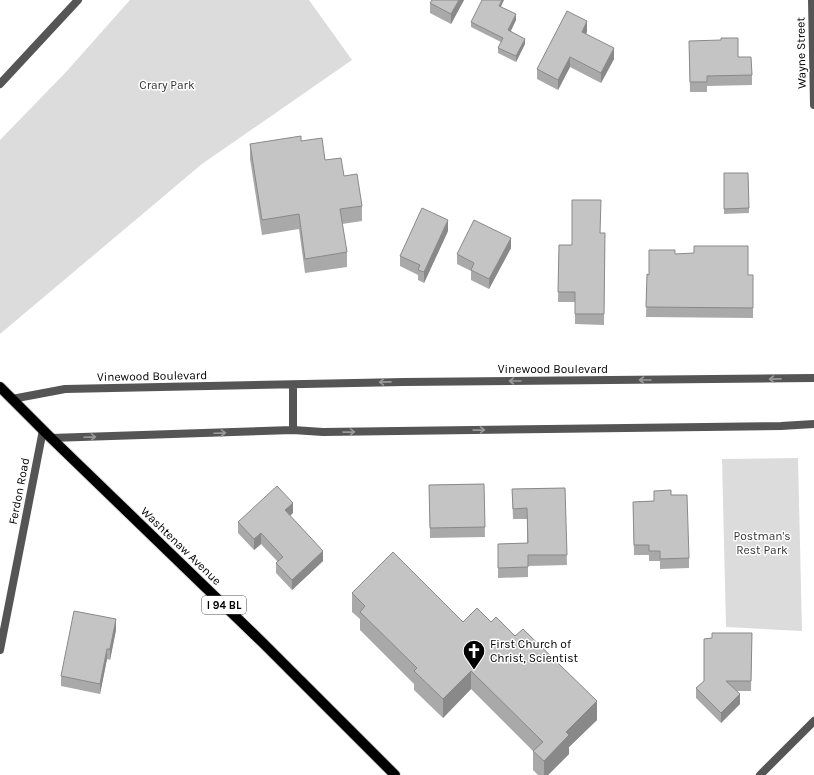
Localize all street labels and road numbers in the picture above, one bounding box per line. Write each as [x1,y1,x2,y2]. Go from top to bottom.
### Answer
street label: Wayne Street [793,17,809,89]
street label: Vinewood Boulevard [498,362,608,376]
street label: Vinewood Boulevard [97,368,207,384]
street label: Ferdon Road [6,456,32,526]
street label: Washtenaw Avenue [138,504,224,588]
road number: I 94 BL [202,596,246,614]

